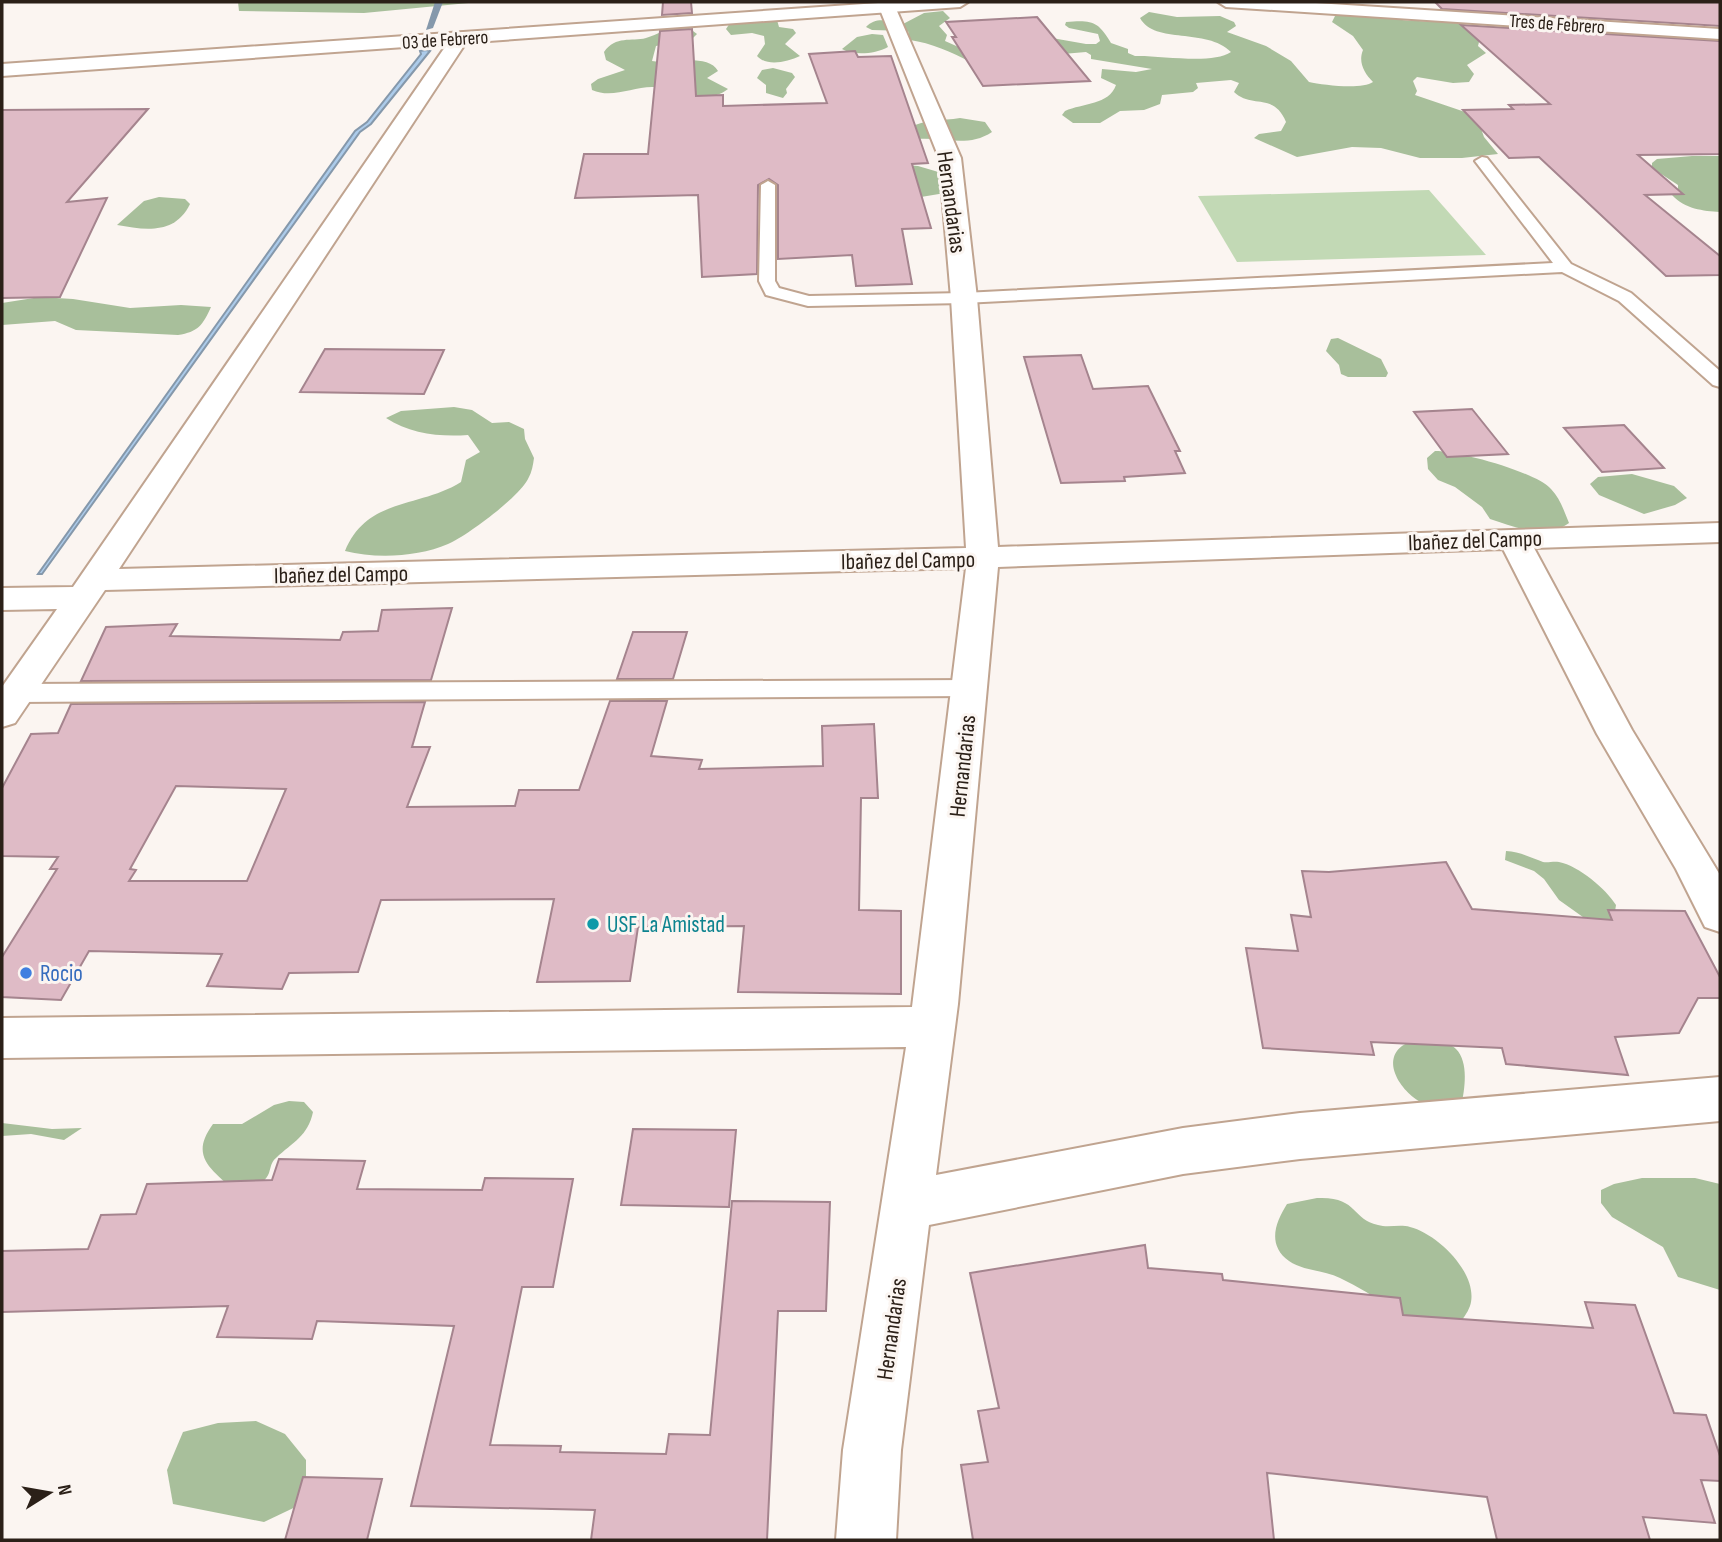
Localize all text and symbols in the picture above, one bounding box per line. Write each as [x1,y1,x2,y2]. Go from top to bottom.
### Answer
street label: Tres de Febrero [1508,10,1605,39]
street label: 03 de Febrero [401,26,489,55]
street label: Hernandarias [930,149,972,255]
street label: Ibañez del Campo [1407,525,1543,557]
street label: Ibañez del Campo [841,546,975,576]
street label: Ibañez del Campo [274,560,408,590]
street label: Hernandarias [944,714,982,819]
place label: USF La Amistad [607,911,725,939]
marker: USF La Amistad [585,916,601,932]
place label: Rocio [40,960,83,988]
marker: Rocio [18,965,34,981]
street label: Hernandarias [871,1276,913,1382]
north arrow [14,1458,84,1528]
text: N [52,1483,76,1497]

